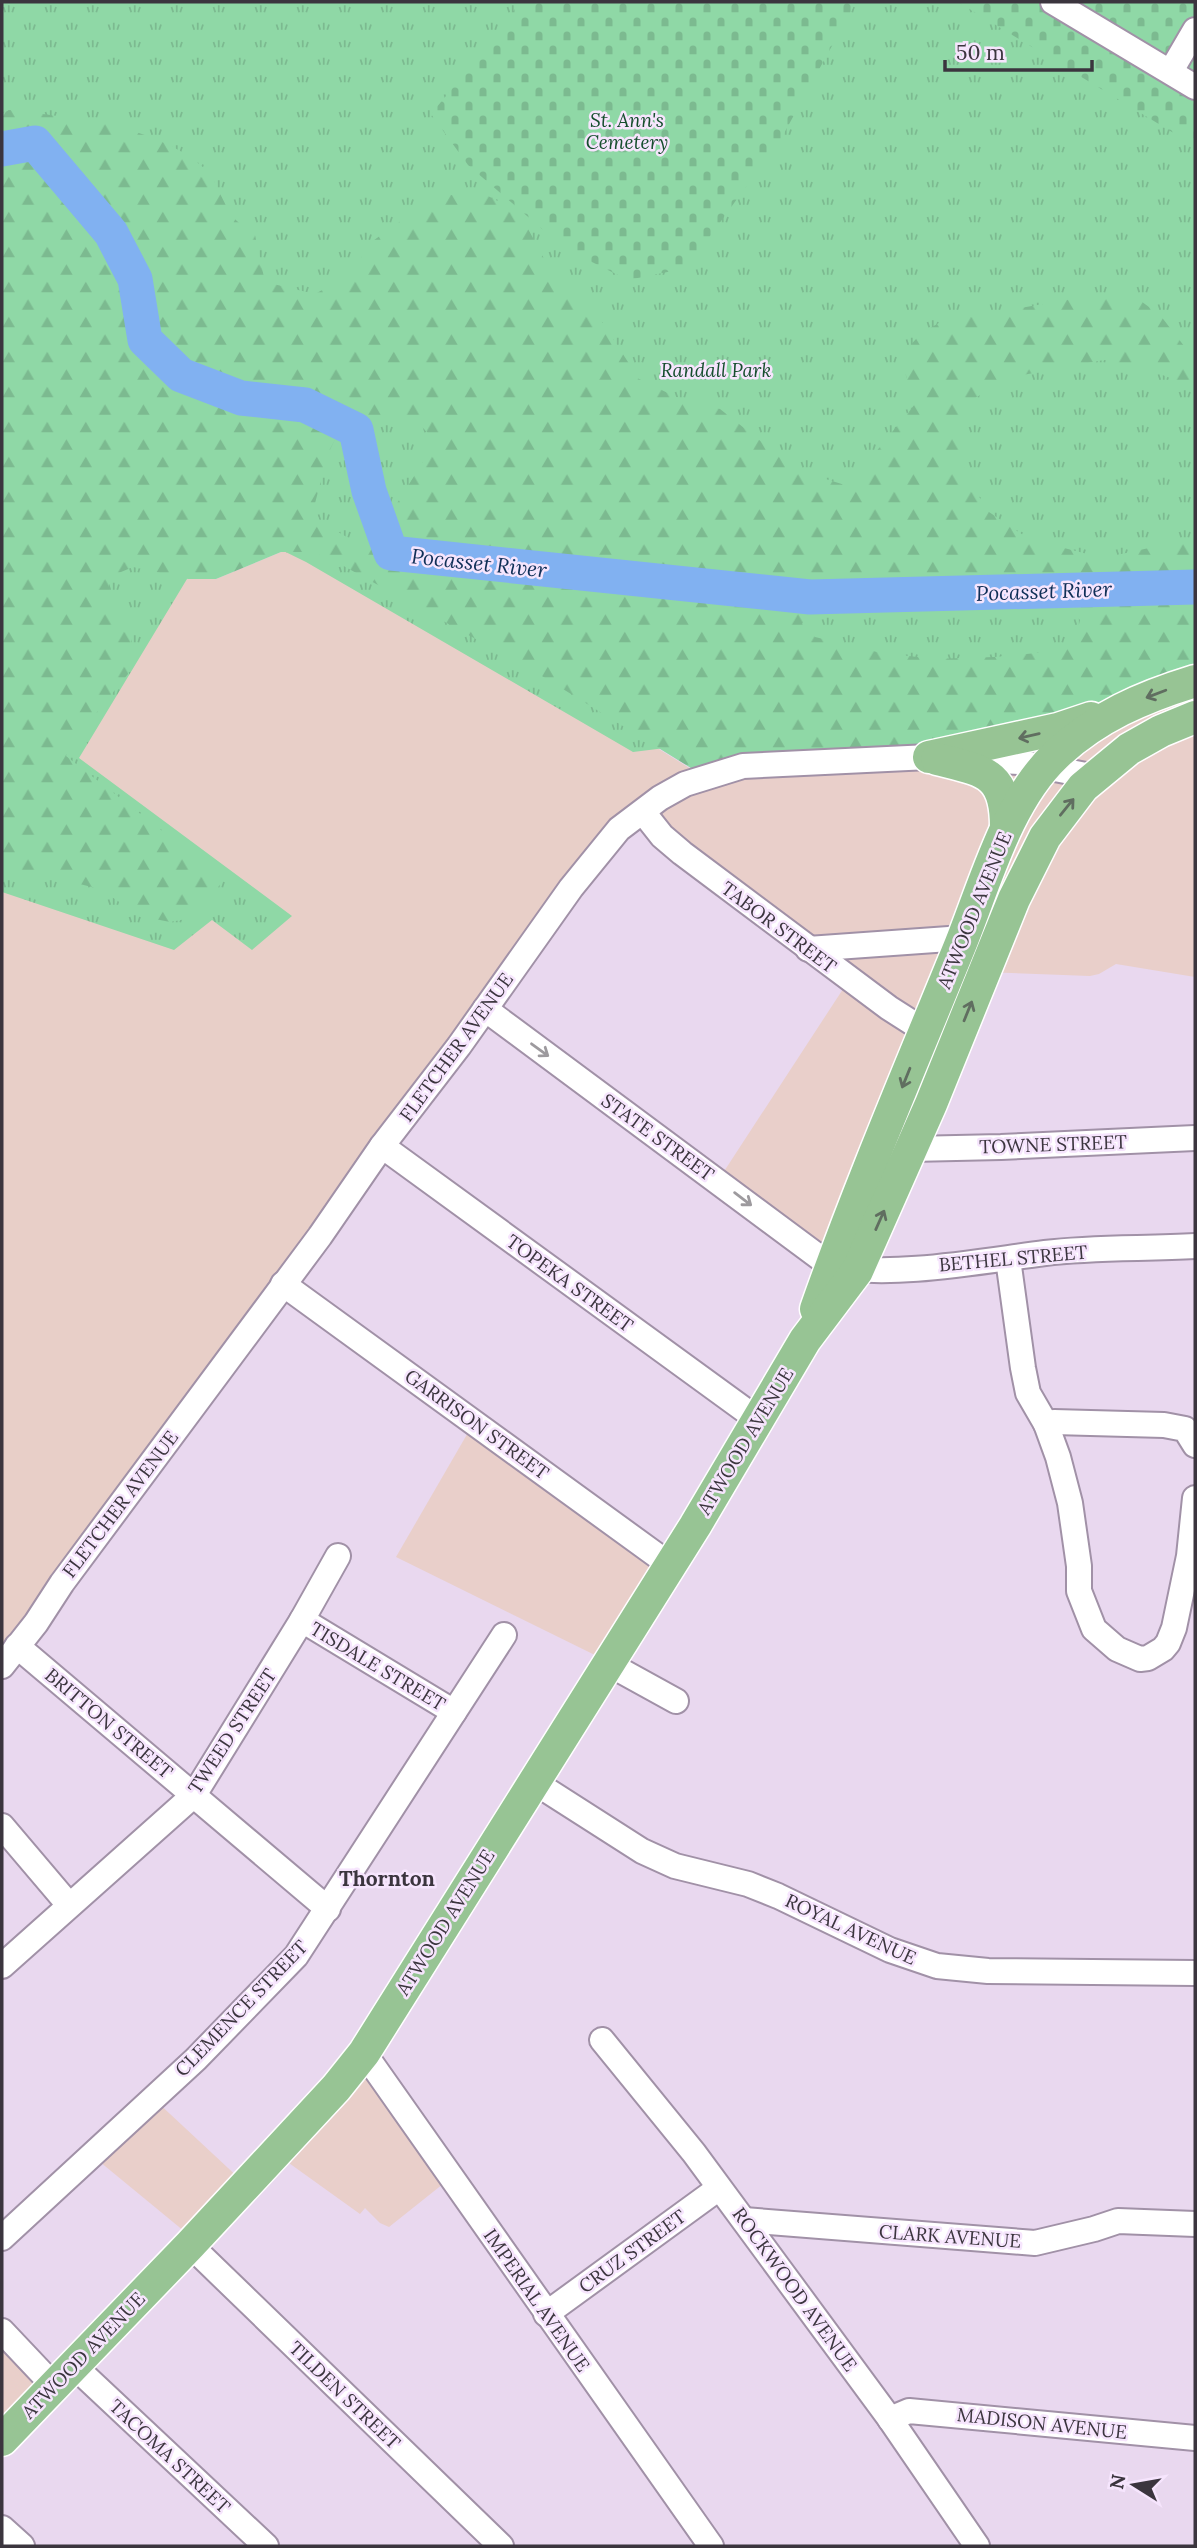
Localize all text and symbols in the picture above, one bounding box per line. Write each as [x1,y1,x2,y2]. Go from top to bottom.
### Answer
scale bar [945,28,1092,72]
text: 50 m [956,39,1005,66]
park label: St. Ann's Cemetery [586,108,668,154]
park label: Randall Park [661,358,771,382]
water label: Pocasset River [410,542,549,584]
water label: Pocasset River [975,575,1113,607]
one-way arrow [1146,688,1167,701]
one-way arrow [1018,730,1041,743]
one-way arrow [1059,798,1075,816]
street label: ATWOOD AVENUE [931,828,1016,993]
street label: TABOR STREET [717,876,841,978]
street label: FLETCHER AVENUE [394,968,518,1126]
one-way arrow [963,1000,976,1022]
one-way arrow [530,1043,549,1057]
one-way arrow [898,1067,911,1089]
street label: STATE STREET [597,1088,719,1186]
street label: TOWNE STREET [979,1129,1127,1159]
one-way arrow [733,1192,752,1206]
one-way arrow [874,1210,887,1231]
street label: TOPEKA STREET [502,1229,638,1337]
street label: BETHEL STREET [938,1240,1088,1276]
street label: ATWOOD AVENUE [691,1363,798,1520]
street label: GARRISON STREET [400,1364,554,1484]
street label: FLETCHER AVENUE [57,1426,183,1582]
street label: TISDALE STREET [306,1616,450,1716]
street label: BRITTON STREET [40,1663,178,1783]
street label: TWEED STREET [183,1664,281,1798]
street label: ATWOOD AVENUE [390,1845,500,2000]
district label: Thornton [339,1865,435,1892]
street label: ROYAL AVENUE [782,1888,920,1970]
street label: CLEMENCE STREET [170,1935,312,2081]
street label: ROCKWOOD AVENUE [727,2202,863,2376]
street label: CRUZ STREET [574,2204,690,2298]
street label: CLARK AVENUE [878,2219,1022,2253]
street label: IMPERIAL AVENUE [479,2224,595,2376]
street label: ATWOOD AVENUE [16,2286,150,2424]
street label: TILDEN STREET [284,2336,406,2454]
street label: TACOMA STREET [104,2394,236,2518]
street label: MADISON AVENUE [956,2402,1128,2444]
north arrow [1099,2450,1169,2520]
text: N [1104,2472,1131,2491]

